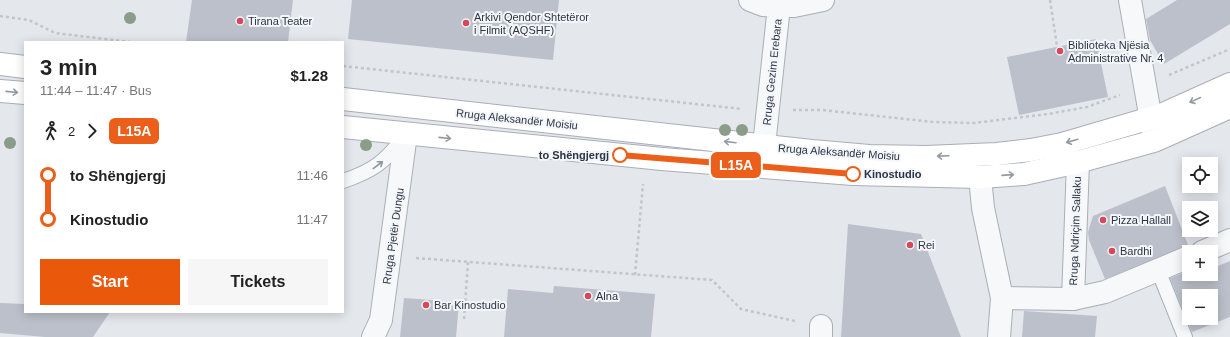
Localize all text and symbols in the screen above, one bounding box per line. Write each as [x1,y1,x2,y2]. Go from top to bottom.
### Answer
place label: Arkivi Qendor Shtetëror i Filmit (AQSHF) [474,11,589,36]
place label: Tirana Teater [248,15,313,27]
marker: Tirana Teater [235,16,245,26]
street label: Rruga Gezim Erebara [760,17,784,126]
marker: Arkivi Qendor Shtetëror i Filmit (AQSHF) [461,18,471,28]
place label: Biblioteka Njësia Administrative Nr. 4 [1068,39,1163,64]
marker: Biblioteka Njësia Administrative Nr. 4 [1055,46,1065,56]
text: 3 min [40,55,97,80]
text: $1.28 [290,67,328,84]
text: 11:44 – 11:47 · Bus [40,83,152,98]
one-way arrow [6,88,19,96]
one-way arrow [1189,97,1201,104]
street label: Rruga Aleksandër Moisiu [456,107,578,131]
icon: walk [40,120,62,142]
icon: forward [81,120,103,142]
text: L15A [117,123,151,139]
text: 2 [68,124,75,139]
one-way arrow [438,134,451,142]
one-way arrow [723,138,736,146]
one-way arrow [1065,138,1078,145]
street label: Rruga Aleksandër Moisiu [778,142,900,162]
marker: to Shëngjergj [612,147,628,163]
place label: to Shëngjergj [539,149,609,161]
line badge: L15A [708,152,764,178]
one-way arrow [937,152,950,160]
text: L15A [719,157,753,173]
map controls [1182,157,1218,325]
button: locate [1182,157,1218,193]
one-way arrow [372,160,383,169]
marker: Kinostudio [845,166,861,182]
text: to Shëngjergj [70,167,166,184]
text: 11:46 [296,168,328,183]
place label: Kinostudio [864,168,922,180]
one-way arrow [1001,171,1014,178]
street label: Rruga Ndriçim Sallaku [1067,176,1083,286]
street label: Rruga Pjetër Dungu [380,187,406,285]
button: layers [1182,201,1218,237]
text: Kinostudio [70,211,148,228]
text: 11:47 [296,212,328,227]
place label: Pizza Hallall [1111,214,1171,226]
marker: Pizza Hallall [1098,215,1108,225]
place label: Rei [918,239,935,251]
marker: Rei [905,240,915,250]
place label: Bardhi [1120,245,1152,257]
button: + [1182,245,1218,281]
marker: Bardhi [1107,246,1117,256]
button: Start [40,259,180,305]
button: Tickets [188,259,328,305]
button: − [1182,289,1218,325]
place label: Alna [596,290,619,302]
marker: Alna [583,291,593,301]
place label: Bar Kinostudio [434,299,506,311]
marker: Bar Kinostudio [421,300,431,310]

